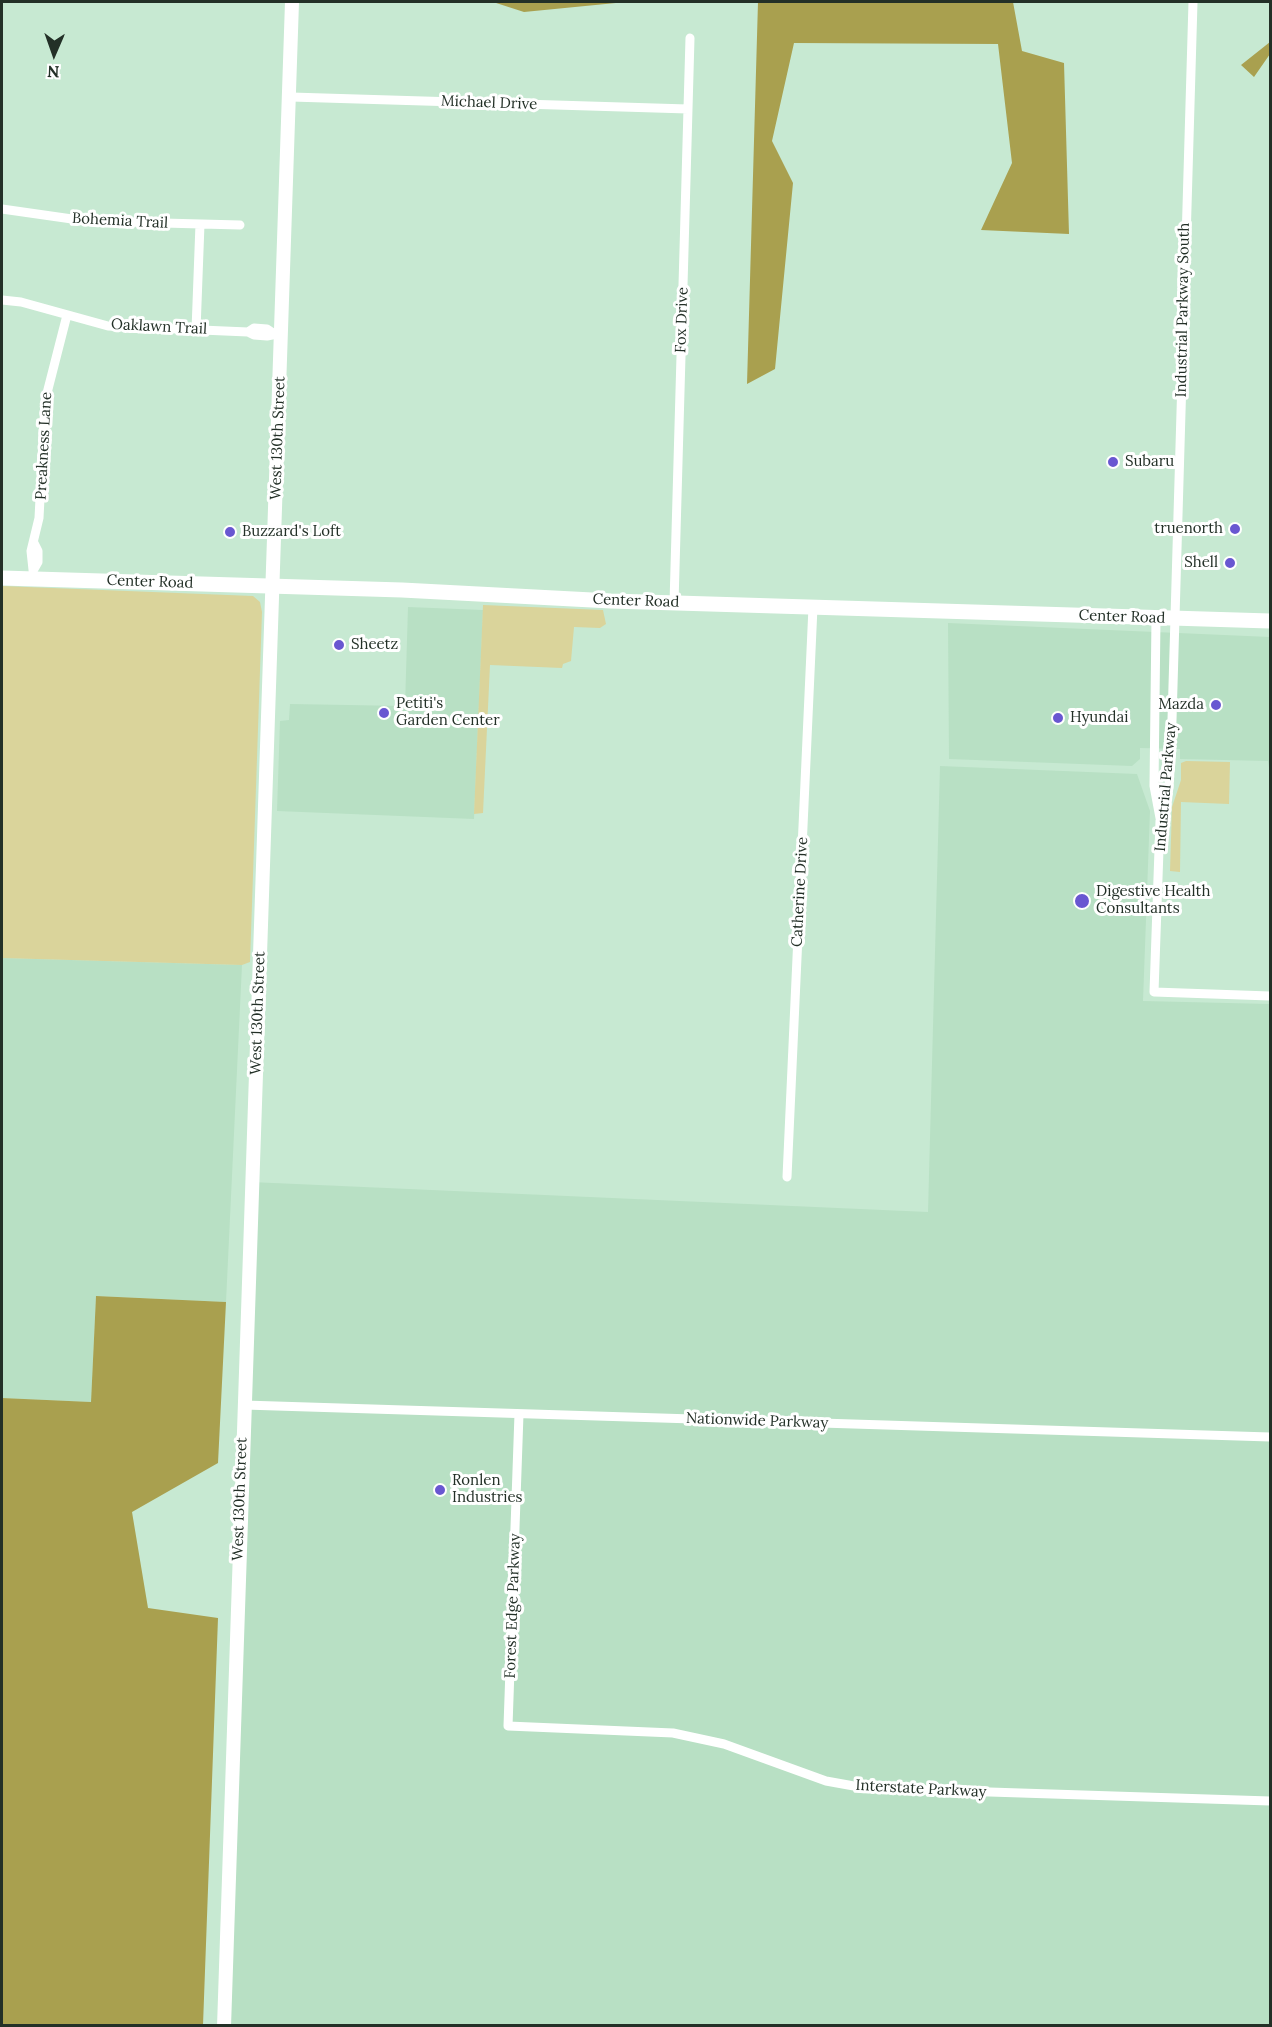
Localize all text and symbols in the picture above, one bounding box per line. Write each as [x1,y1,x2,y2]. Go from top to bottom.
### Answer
north arrow [24,24,84,84]
text: N [47,62,60,82]
street label: Michael Drive [441,92,537,114]
street label: Bohemia Trail [71,209,169,233]
street label: Industrial Parkway South [1172,222,1194,398]
street label: Fox Drive [672,287,692,353]
street label: Oaklawn Trail [111,315,207,339]
street label: West 130th Street [267,376,289,500]
street label: Preakness Lane [32,391,56,501]
place label: Subaru [1125,453,1174,471]
marker: Subaru [1106,455,1120,469]
place label: truenorth [1154,520,1223,538]
marker: truenorth [1228,522,1242,536]
place label: Buzzard's Loft [242,523,341,541]
marker: Buzzard's Loft [223,525,237,539]
place label: Shell [1184,554,1218,572]
marker: Shell [1223,556,1237,570]
street label: Center Road [106,571,194,593]
street label: Center Road [592,590,680,612]
street label: Center Road [1078,606,1166,628]
place label: Sheetz [351,636,398,654]
marker: Sheetz [332,638,346,652]
place label: Petiti's Garden Center [396,695,500,730]
place label: Mazda [1158,696,1204,714]
marker: Mazda [1209,698,1223,712]
marker: Petiti's Garden Center [377,706,391,720]
place label: Hyundai [1070,709,1128,727]
marker: Hyundai [1051,711,1065,725]
street label: Industrial Parkway [1151,722,1181,852]
street label: Catherine Drive [788,836,812,948]
place label: Digestive Health Consultants [1096,883,1210,918]
marker: Digestive Health Consultants [1073,892,1091,910]
street label: West 130th Street [247,951,269,1075]
street label: Nationwide Parkway [685,1410,829,1432]
street label: West 130th Street [229,1437,251,1561]
place label: Ronlen Industries [452,1472,522,1507]
marker: Ronlen Industries [433,1483,447,1497]
street label: Forest Edge Parkway [501,1533,525,1679]
street label: Interstate Parkway [855,1777,987,1801]

